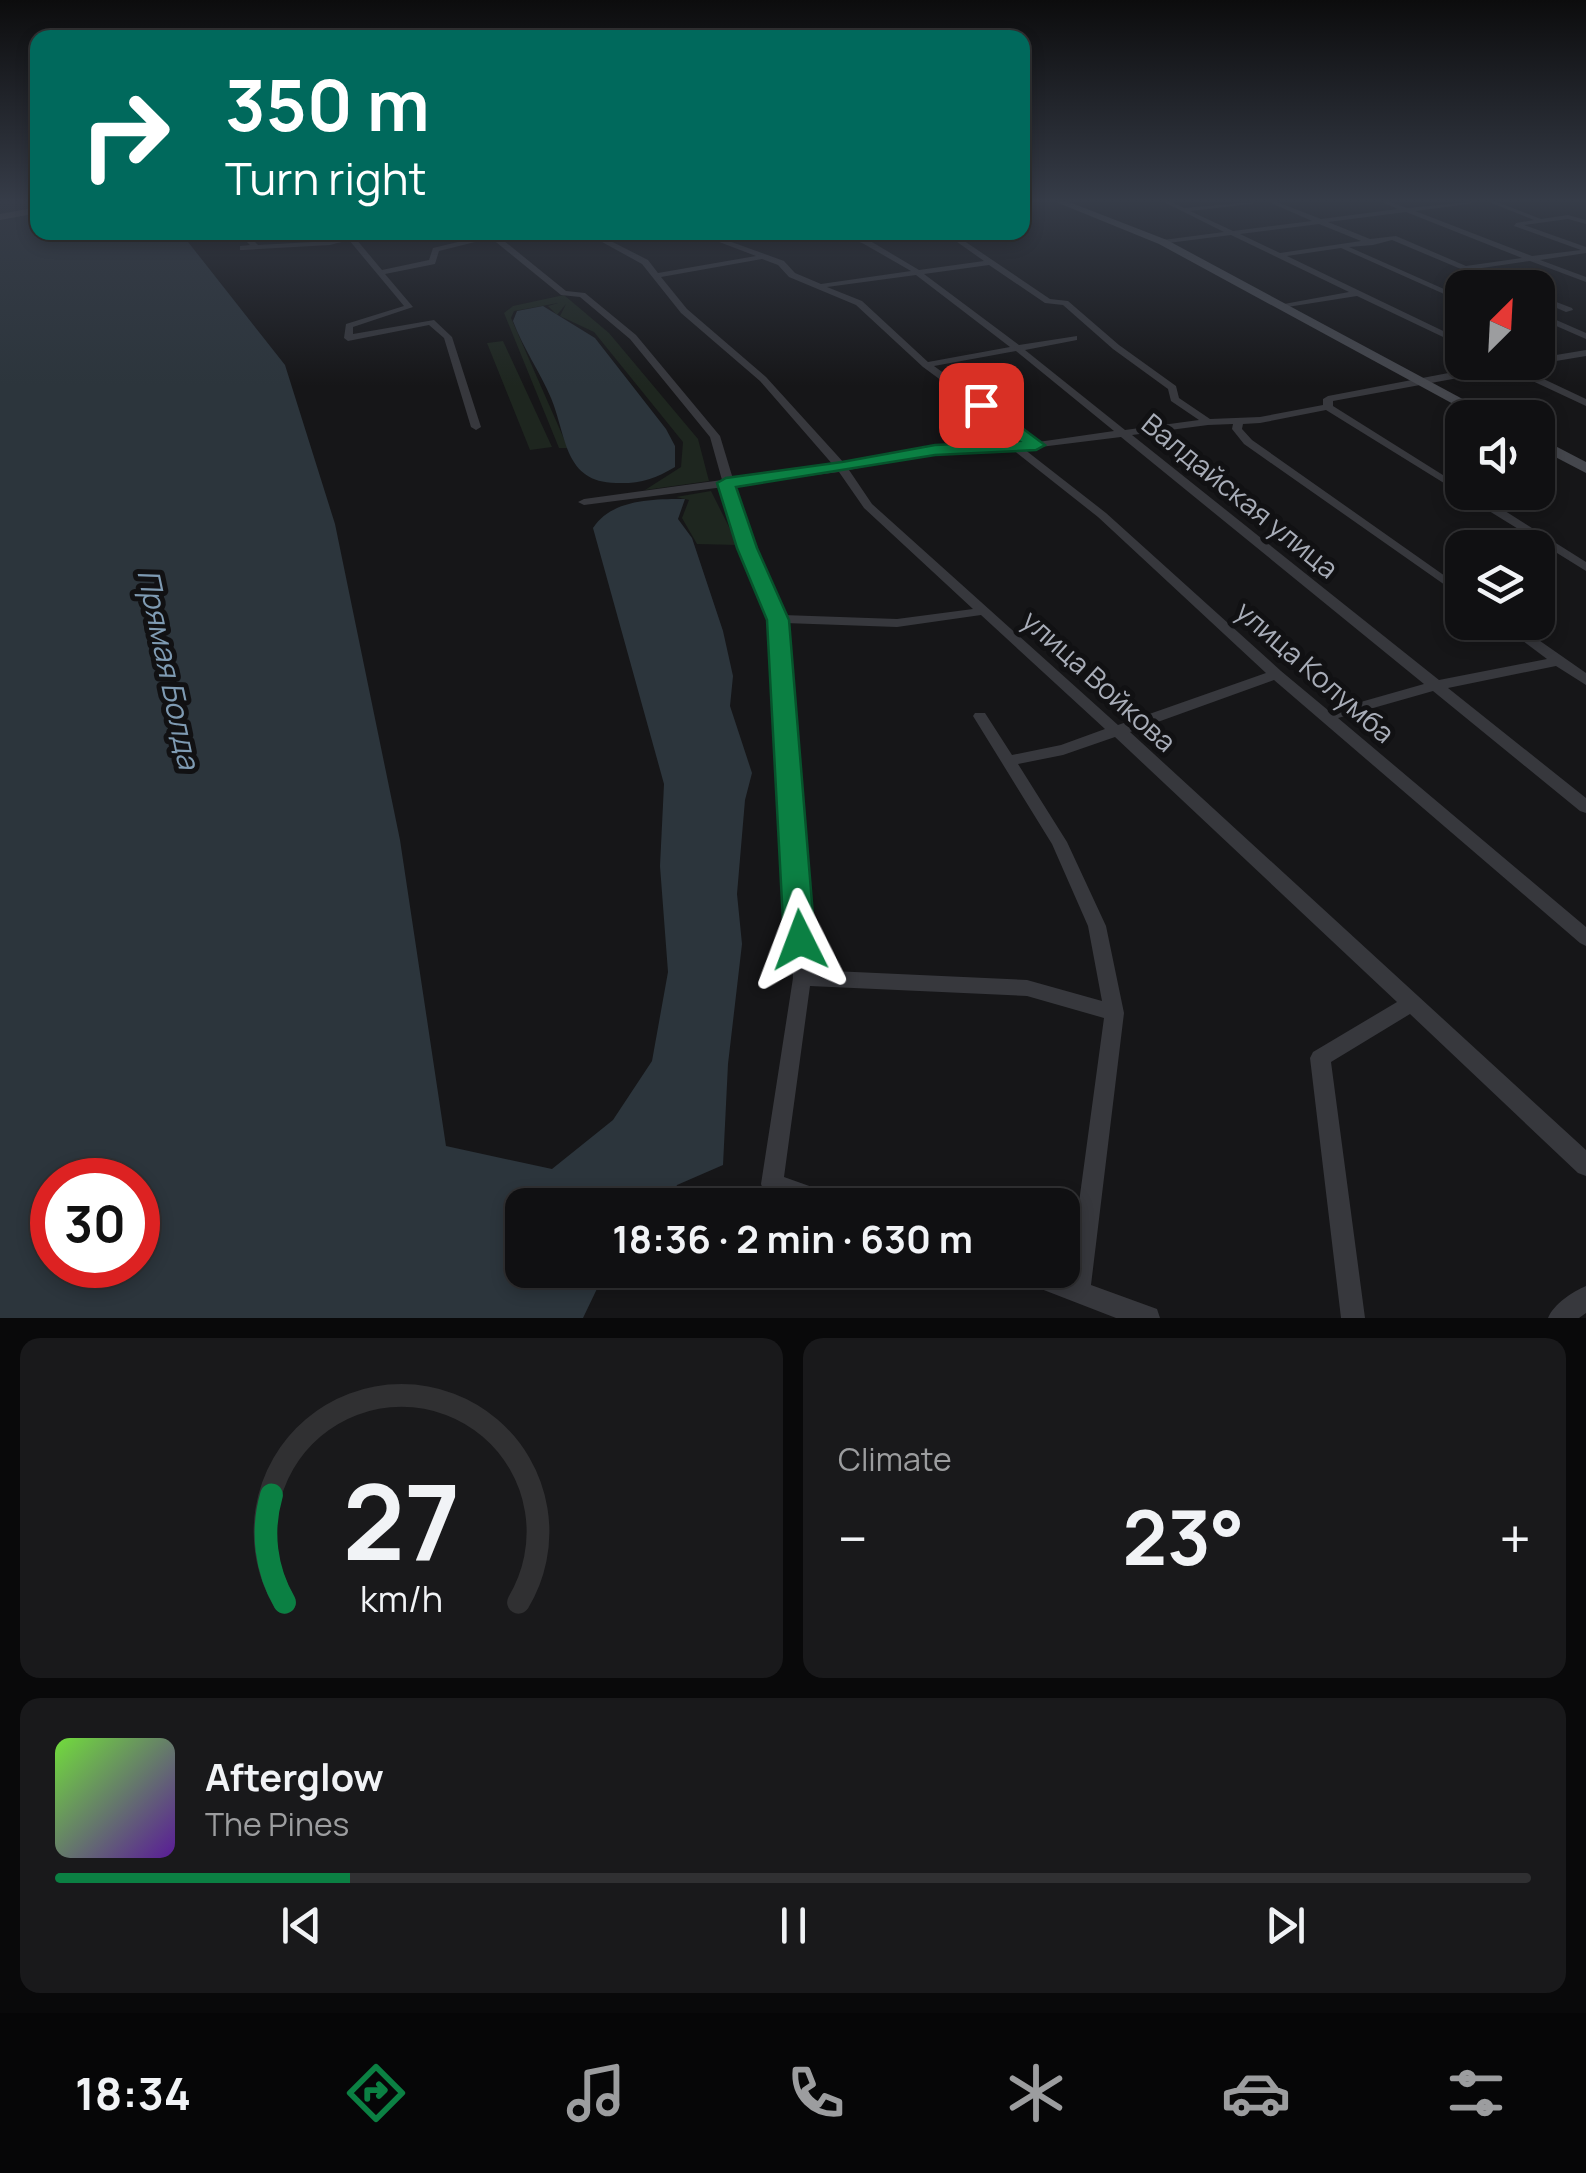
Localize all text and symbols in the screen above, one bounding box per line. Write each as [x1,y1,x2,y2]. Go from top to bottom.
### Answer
text: 350 m [225,56,430,152]
icon: right [60,70,190,200]
text: Turn right [225,147,426,209]
north arrow [1445,270,1555,380]
map controls [1445,270,1555,640]
pin [939,363,1024,448]
icon: arrive [954,378,1009,433]
button: sound [1445,400,1555,510]
street label: Валдайская улица [1135,404,1347,586]
button: layers [1445,530,1555,640]
water label: Прямая Болда [128,565,211,773]
street label: улица Колумба [1228,592,1403,751]
street label: улица Войкова [1014,601,1185,760]
position arrow [748,888,852,992]
speed limit sign: 30 [30,1158,160,1288]
text: 18:36 · 2 min · 630 m [612,1212,973,1264]
text: Climate [838,1437,952,1481]
text: 27 [343,1449,460,1591]
text: 23° [1122,1485,1245,1588]
text: − [838,1500,868,1576]
text: + [1499,1500,1531,1576]
text: km/h [360,1574,443,1623]
text: Afterglow [205,1750,384,1802]
text: The Pines [205,1802,349,1846]
icon: previous [274,1898,329,1953]
icon: pause [766,1898,821,1953]
icon: next [1258,1898,1313,1953]
icon: directions [341,2058,411,2128]
icon: music [561,2058,631,2128]
icon: phone [781,2058,851,2128]
icon: climate [1001,2058,1071,2128]
icon: car [1221,2058,1291,2128]
icon: filters [1441,2058,1511,2128]
text: 18:34 [75,2062,191,2124]

